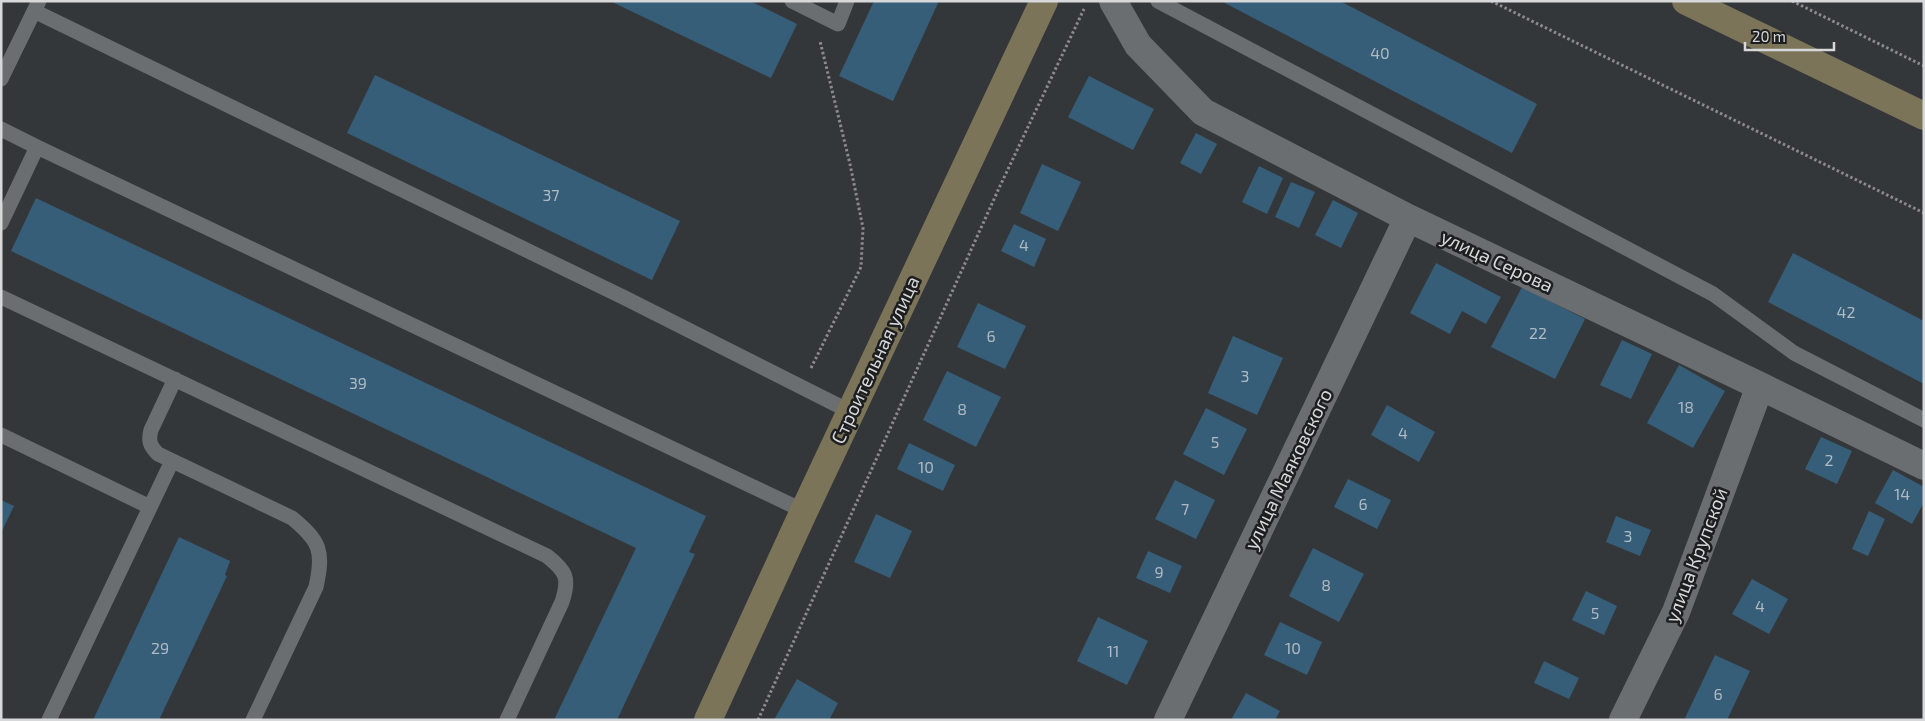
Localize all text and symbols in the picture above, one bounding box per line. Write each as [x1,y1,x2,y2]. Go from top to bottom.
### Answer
scale bar [1745,20,1834,52]
text: 20 m [1752,27,1786,45]
house number: 40 [1370,43,1390,62]
house number: 37 [542,185,560,204]
street label: улица Серова [1437,225,1557,297]
house number: 4 [1019,235,1029,254]
street label: Строительная улица [826,272,924,448]
house number: 42 [1837,302,1855,321]
house number: 22 [1529,323,1547,342]
house number: 6 [986,326,996,345]
house number: 3 [1241,366,1249,385]
house number: 39 [349,373,367,392]
street label: улица Маяковского [1239,385,1337,553]
house number: 18 [1678,397,1694,416]
house number: 8 [957,399,967,418]
house number: 4 [1398,423,1408,442]
house number: 5 [1211,432,1219,451]
house number: 2 [1825,450,1834,469]
house number: 10 [918,457,934,476]
street label: улица Крупской [1659,484,1733,626]
house number: 14 [1894,484,1910,503]
house number: 6 [1358,494,1368,513]
house number: 7 [1181,499,1189,518]
house number: 3 [1624,526,1632,545]
house number: 9 [1154,562,1164,581]
house number: 8 [1321,575,1331,594]
house number: 4 [1755,596,1765,615]
house number: 5 [1591,603,1599,622]
house number: 29 [151,638,169,657]
house number: 10 [1285,638,1301,657]
house number: 11 [1107,641,1119,660]
house number: 6 [1713,684,1723,703]

